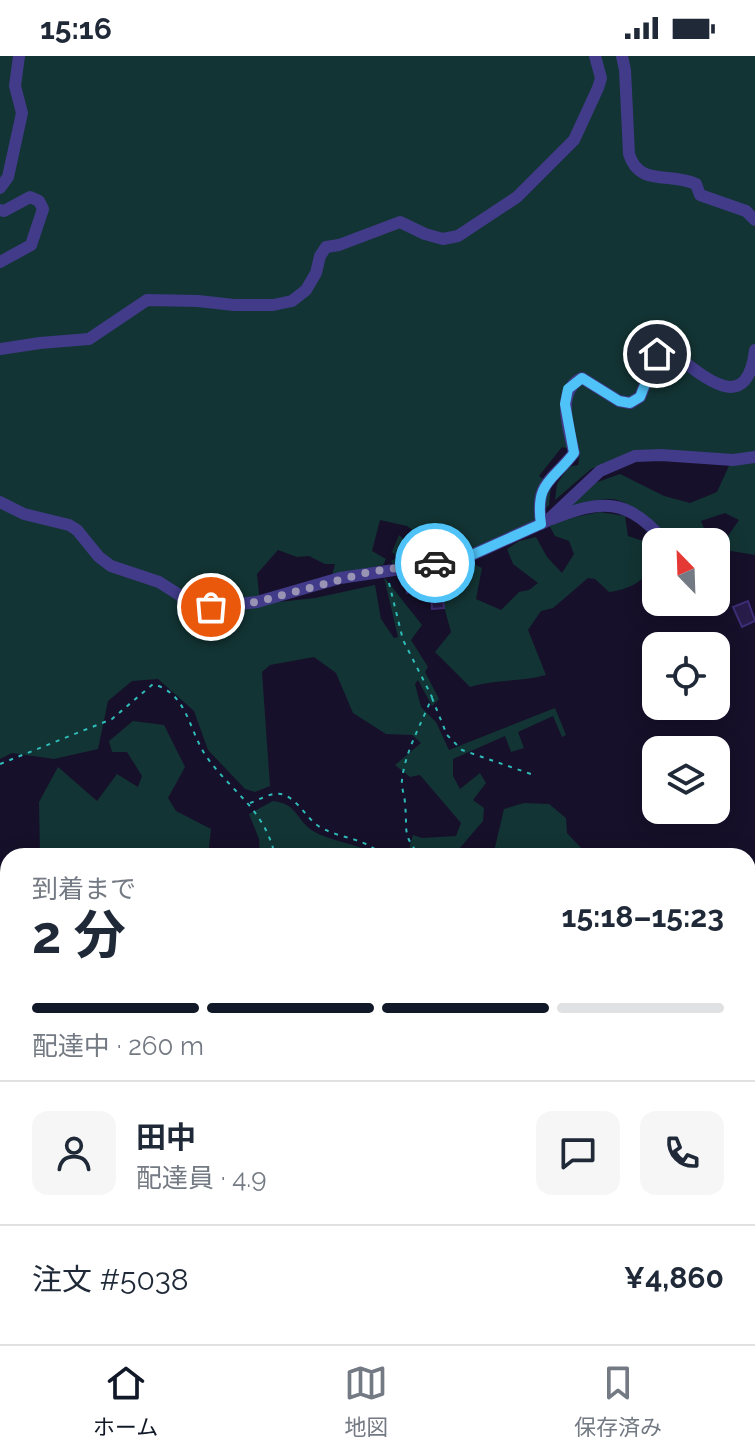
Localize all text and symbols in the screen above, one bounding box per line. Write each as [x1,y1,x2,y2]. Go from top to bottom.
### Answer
text: 15:16 [40,11,112,46]
pin [623,320,691,388]
icon: home [635,332,679,376]
courier [395,523,475,603]
north arrow [642,528,730,616]
map controls [642,528,730,824]
icon: car [413,541,457,585]
pin [177,573,245,641]
icon: bag [189,585,233,629]
button: locate [642,632,730,720]
button: layers [642,736,730,824]
text: 到着まで [32,874,136,904]
text: 15:18–15:23 [562,899,724,934]
text: 2 分 [32,904,126,965]
text: 配達中 · 260 m [32,1031,204,1061]
button: person [32,1111,116,1195]
button: chat [536,1111,620,1195]
button: phone [640,1111,724,1195]
text: 田中 [136,1120,196,1155]
text: 配達員 · 4.9 [136,1163,267,1193]
text: ¥4,860 [624,1260,724,1295]
text: 注文 #5038 [32,1262,189,1297]
tab: ホーム [93,1361,158,1441]
tab: 地図 [344,1361,388,1441]
tab: 保存済み [574,1361,662,1441]

